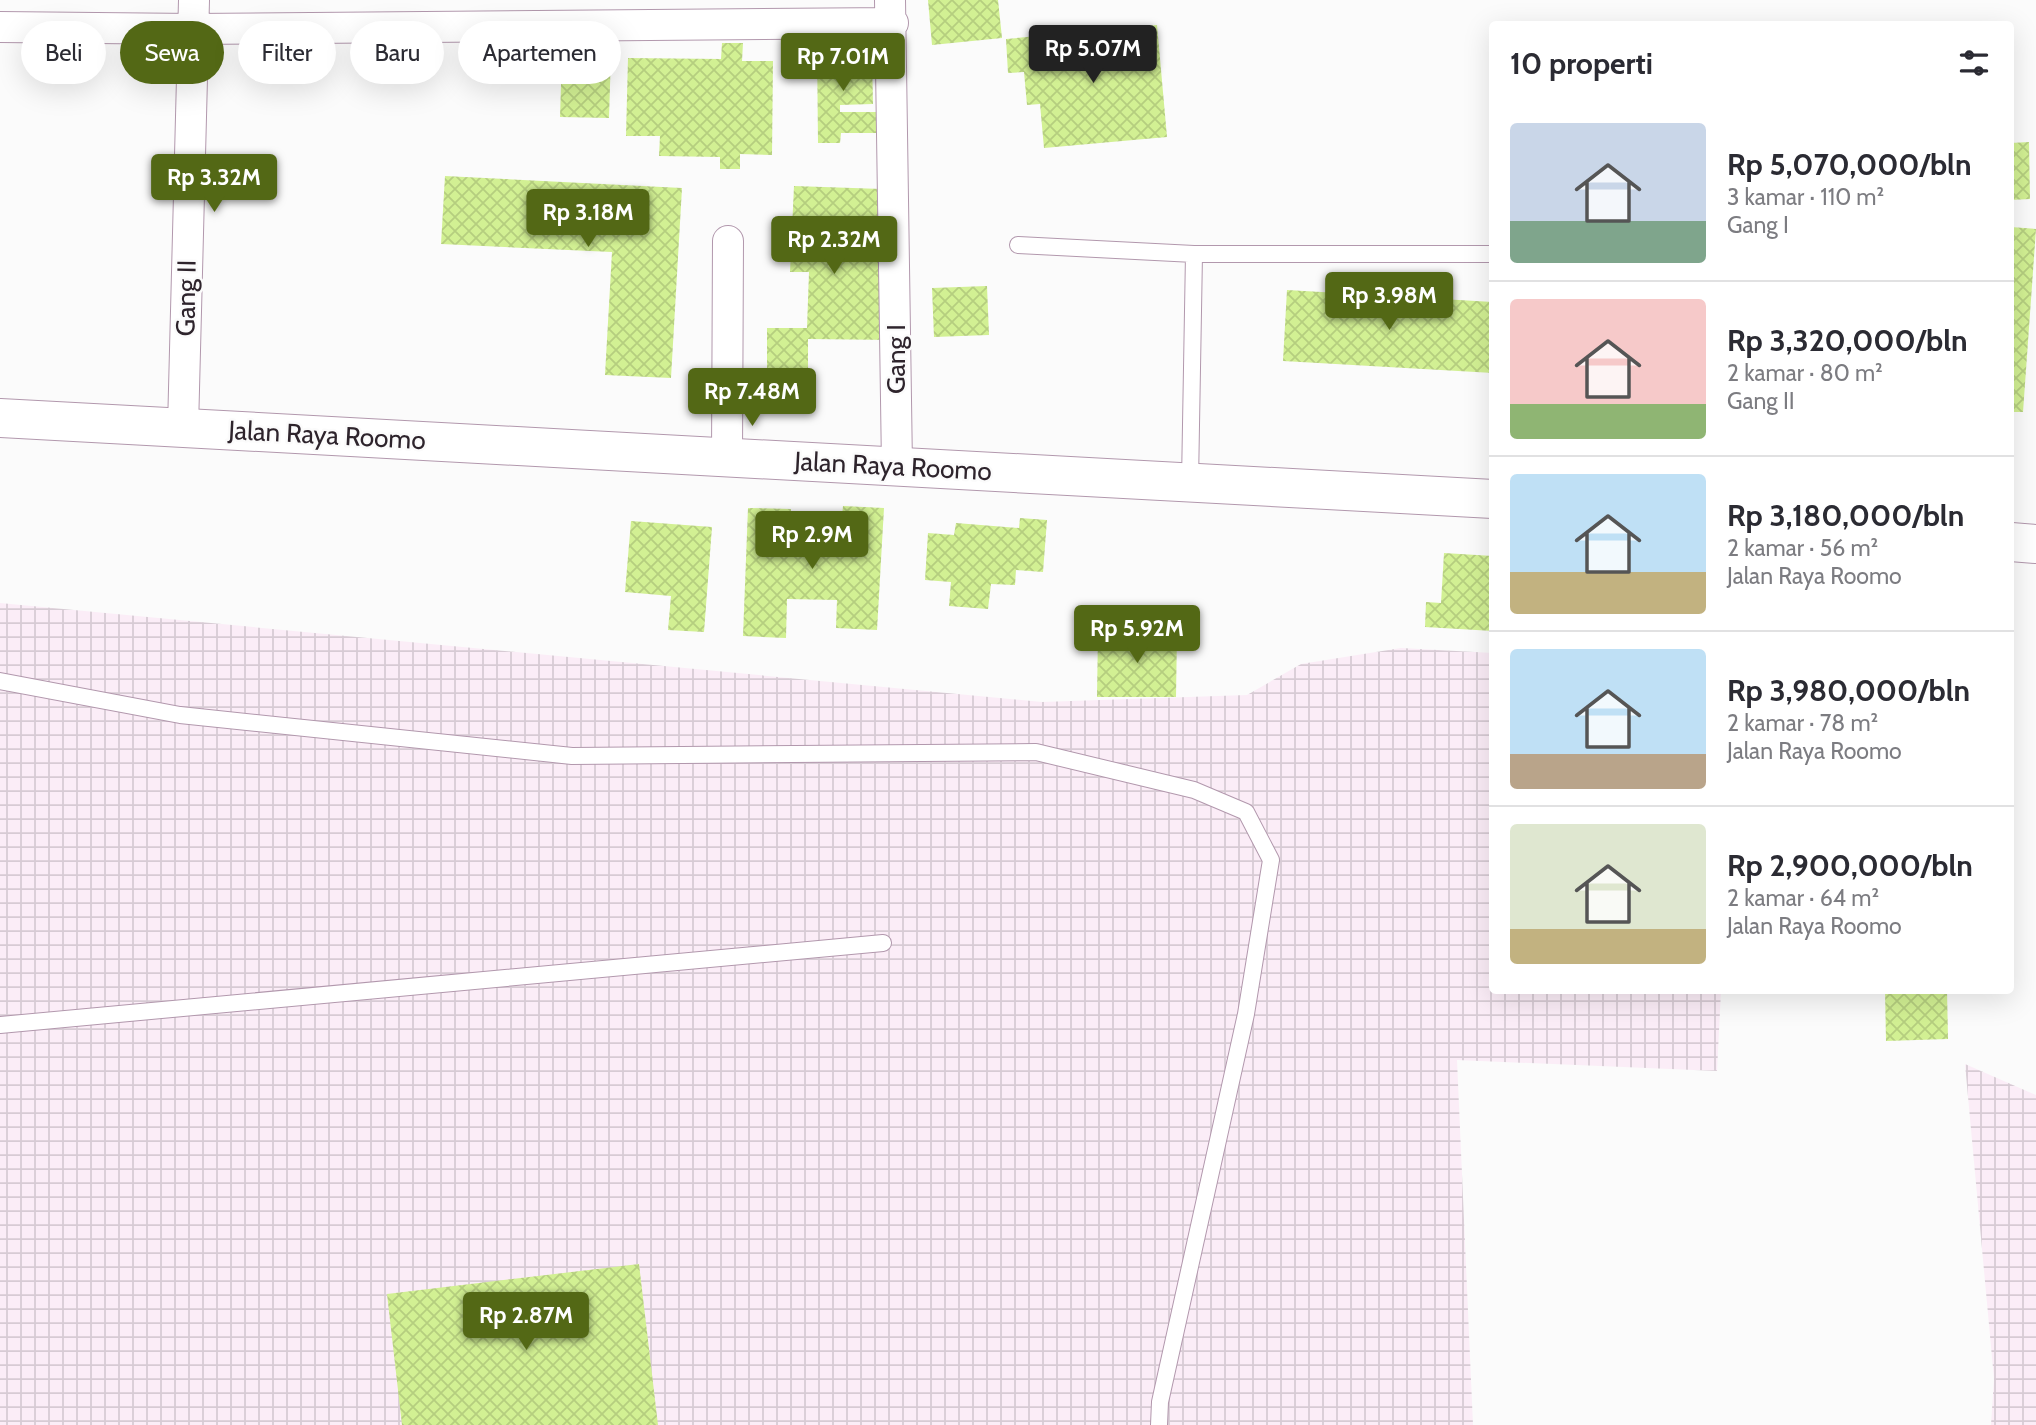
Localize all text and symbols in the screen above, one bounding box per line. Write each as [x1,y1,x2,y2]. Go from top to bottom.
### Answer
chip: Beli [21,21,106,84]
chip: Sewa [120,21,224,84]
chip: Filter [238,21,336,84]
chip: Baru [350,21,444,84]
chip: Apartemen [458,21,621,84]
pin: Rp 5.07M [1021,25,1165,85]
pin: Rp 7.01M [771,34,915,93]
text: Rp 5.07M [1045,34,1141,62]
text: Rp 7.01M [797,42,889,70]
icon: filters [1955,44,1993,82]
text: 10 properti [1510,45,1653,82]
text: Rp 5,070,000/bln [1727,146,1972,183]
icon: home [1566,151,1650,235]
pin: Rp 3.32M [142,154,286,214]
text: Rp 3.32M [167,163,261,191]
text: 3 kamar · 110 m² [1727,183,1884,211]
pin: Rp 3.18M [516,190,660,249]
text: Rp 3.18M [542,198,634,226]
text: Gang I [1727,211,1789,239]
pin: Rp 2.32M [762,216,906,276]
text: Rp 2.32M [787,225,881,253]
street label: Gang II [169,259,203,337]
pin: Rp 3.98M [1317,272,1461,332]
text: Rp 3.98M [1341,281,1437,309]
text: Rp 3,320,000/bln [1727,322,1968,359]
street label: Gang I [880,324,912,394]
icon: home [1566,327,1650,411]
text: 2 kamar · 80 m² [1727,359,1883,387]
pin: Rp 7.48M [680,368,824,428]
text: Rp 7.48M [704,377,800,405]
text: Gang II [1727,387,1795,415]
street label: Jalan Raya Roomo [227,414,426,456]
street label: Jalan Raya Roomo [793,445,992,487]
text: Rp 3,180,000/bln [1727,497,1964,534]
icon: home [1566,502,1650,586]
pin: Rp 2.9M [747,512,877,571]
text: Rp 2.9M [771,520,853,548]
text: 2 kamar · 56 m² [1727,534,1878,562]
text: Jalan Raya Roomo [1727,562,1902,590]
pin: Rp 5.92M [1065,606,1209,665]
text: Rp 5.92M [1090,614,1184,642]
text: Rp 3,980,000/bln [1727,672,1970,709]
icon: home [1566,677,1650,761]
text: 2 kamar · 78 m² [1727,709,1878,737]
text: Jalan Raya Roomo [1727,737,1902,765]
text: Rp 2,900,000/bln [1727,847,1973,884]
icon: home [1566,852,1650,936]
text: 2 kamar · 64 m² [1727,884,1879,912]
text: Jalan Raya Roomo [1727,912,1902,940]
pin: Rp 2.87M [454,1292,598,1352]
text: Rp 2.87M [479,1301,573,1329]

